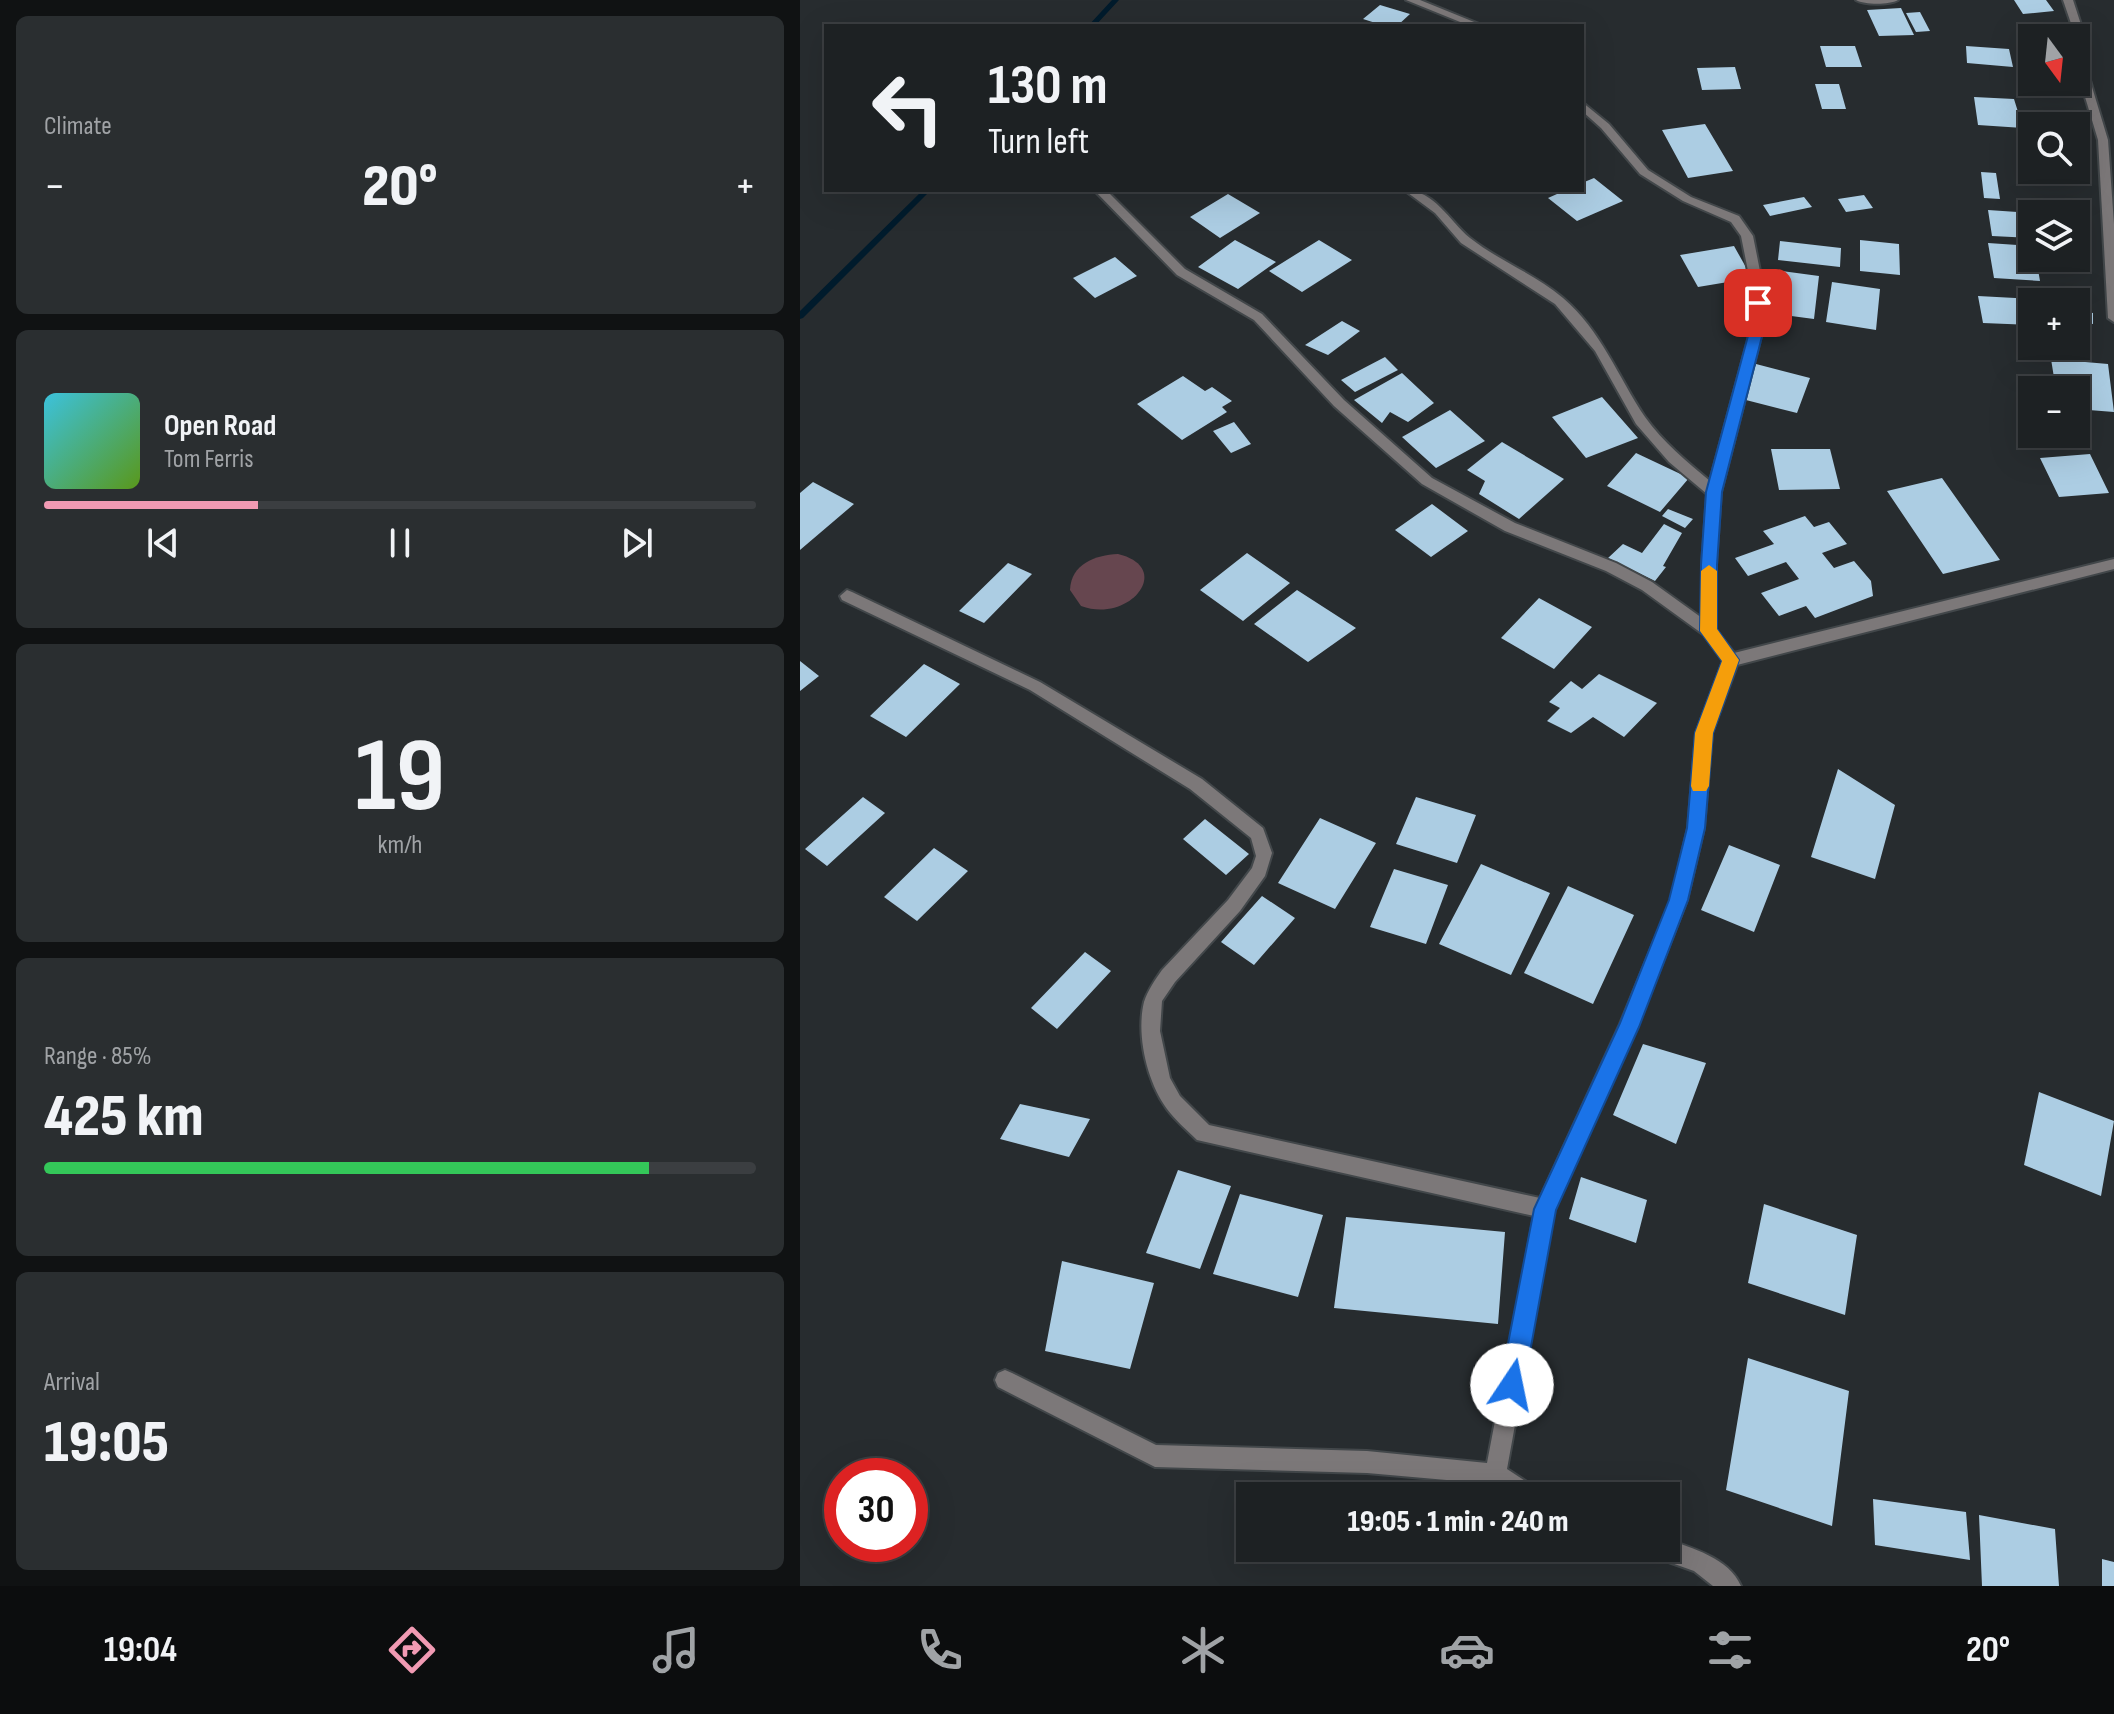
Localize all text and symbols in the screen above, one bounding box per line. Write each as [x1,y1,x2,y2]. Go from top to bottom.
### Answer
north arrow [2018,24,2090,96]
map controls [2018,24,2090,448]
text: 130 m [988,53,1108,120]
icon: left [856,56,960,160]
text: Climate [44,111,112,142]
button: search [2018,112,2090,184]
text: Turn left [988,121,1089,164]
text: 20° [362,151,438,223]
text: − [44,160,66,213]
text: + [734,160,756,213]
button: layers [2018,200,2090,272]
pin [1724,269,1792,337]
icon: arrive [1736,281,1780,325]
button: + [2018,288,2090,360]
button: − [2018,376,2090,448]
text: Open Road [164,408,276,444]
text: Tom Ferris [164,444,254,475]
icon: previous [141,521,185,565]
icon: pause [378,521,422,565]
icon: next [615,521,659,565]
text: 19 [355,715,445,840]
text: km/h [378,830,422,861]
text: Range · 85% [44,1041,152,1072]
text: 425 km [44,1081,204,1153]
position arrow [1470,1343,1554,1427]
text: Arrival [44,1367,100,1398]
text: 19:05 [44,1407,169,1479]
speed limit sign: 30 [824,1458,928,1562]
text: 19:05 · 1 min · 240 m [1348,1504,1568,1540]
icon: directions [384,1622,440,1678]
icon: music [648,1622,704,1678]
icon: phone [912,1622,968,1678]
icon: climate [1175,1622,1231,1678]
icon: car [1439,1622,1495,1678]
icon: filters [1702,1622,1758,1678]
text: 19:04 [104,1629,177,1672]
text: 20° [1966,1629,2010,1672]

